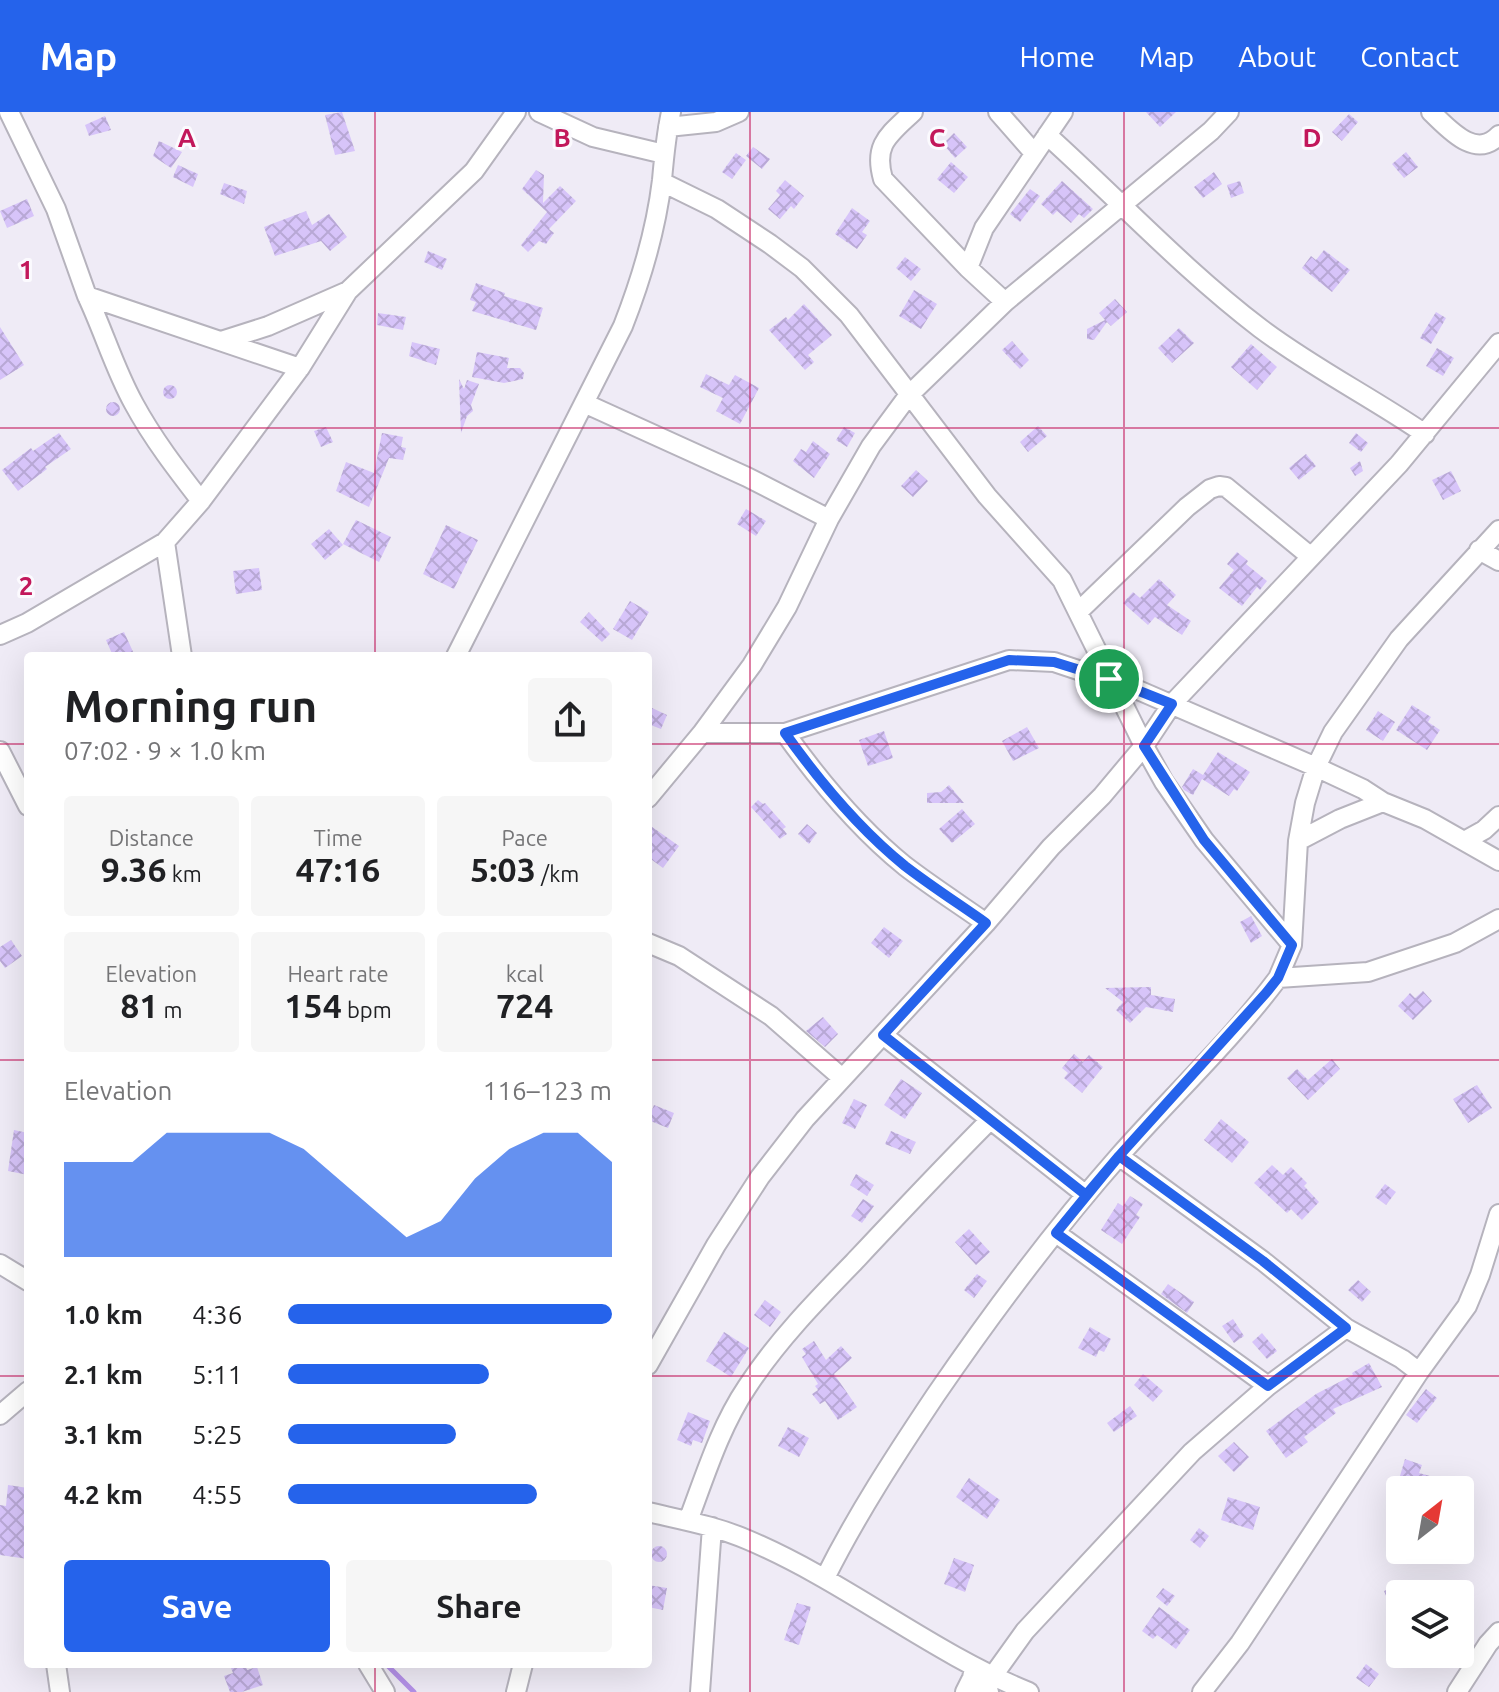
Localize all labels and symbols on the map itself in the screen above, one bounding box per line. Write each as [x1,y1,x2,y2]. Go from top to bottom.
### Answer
text: A [178,123,197,152]
text: B [553,123,571,152]
text: C [929,123,946,152]
text: D [1303,123,1321,152]
text: 1 [19,255,33,284]
text: 2 [19,571,33,600]
pin [1075,645,1143,713]
north arrow [1386,1476,1474,1564]

